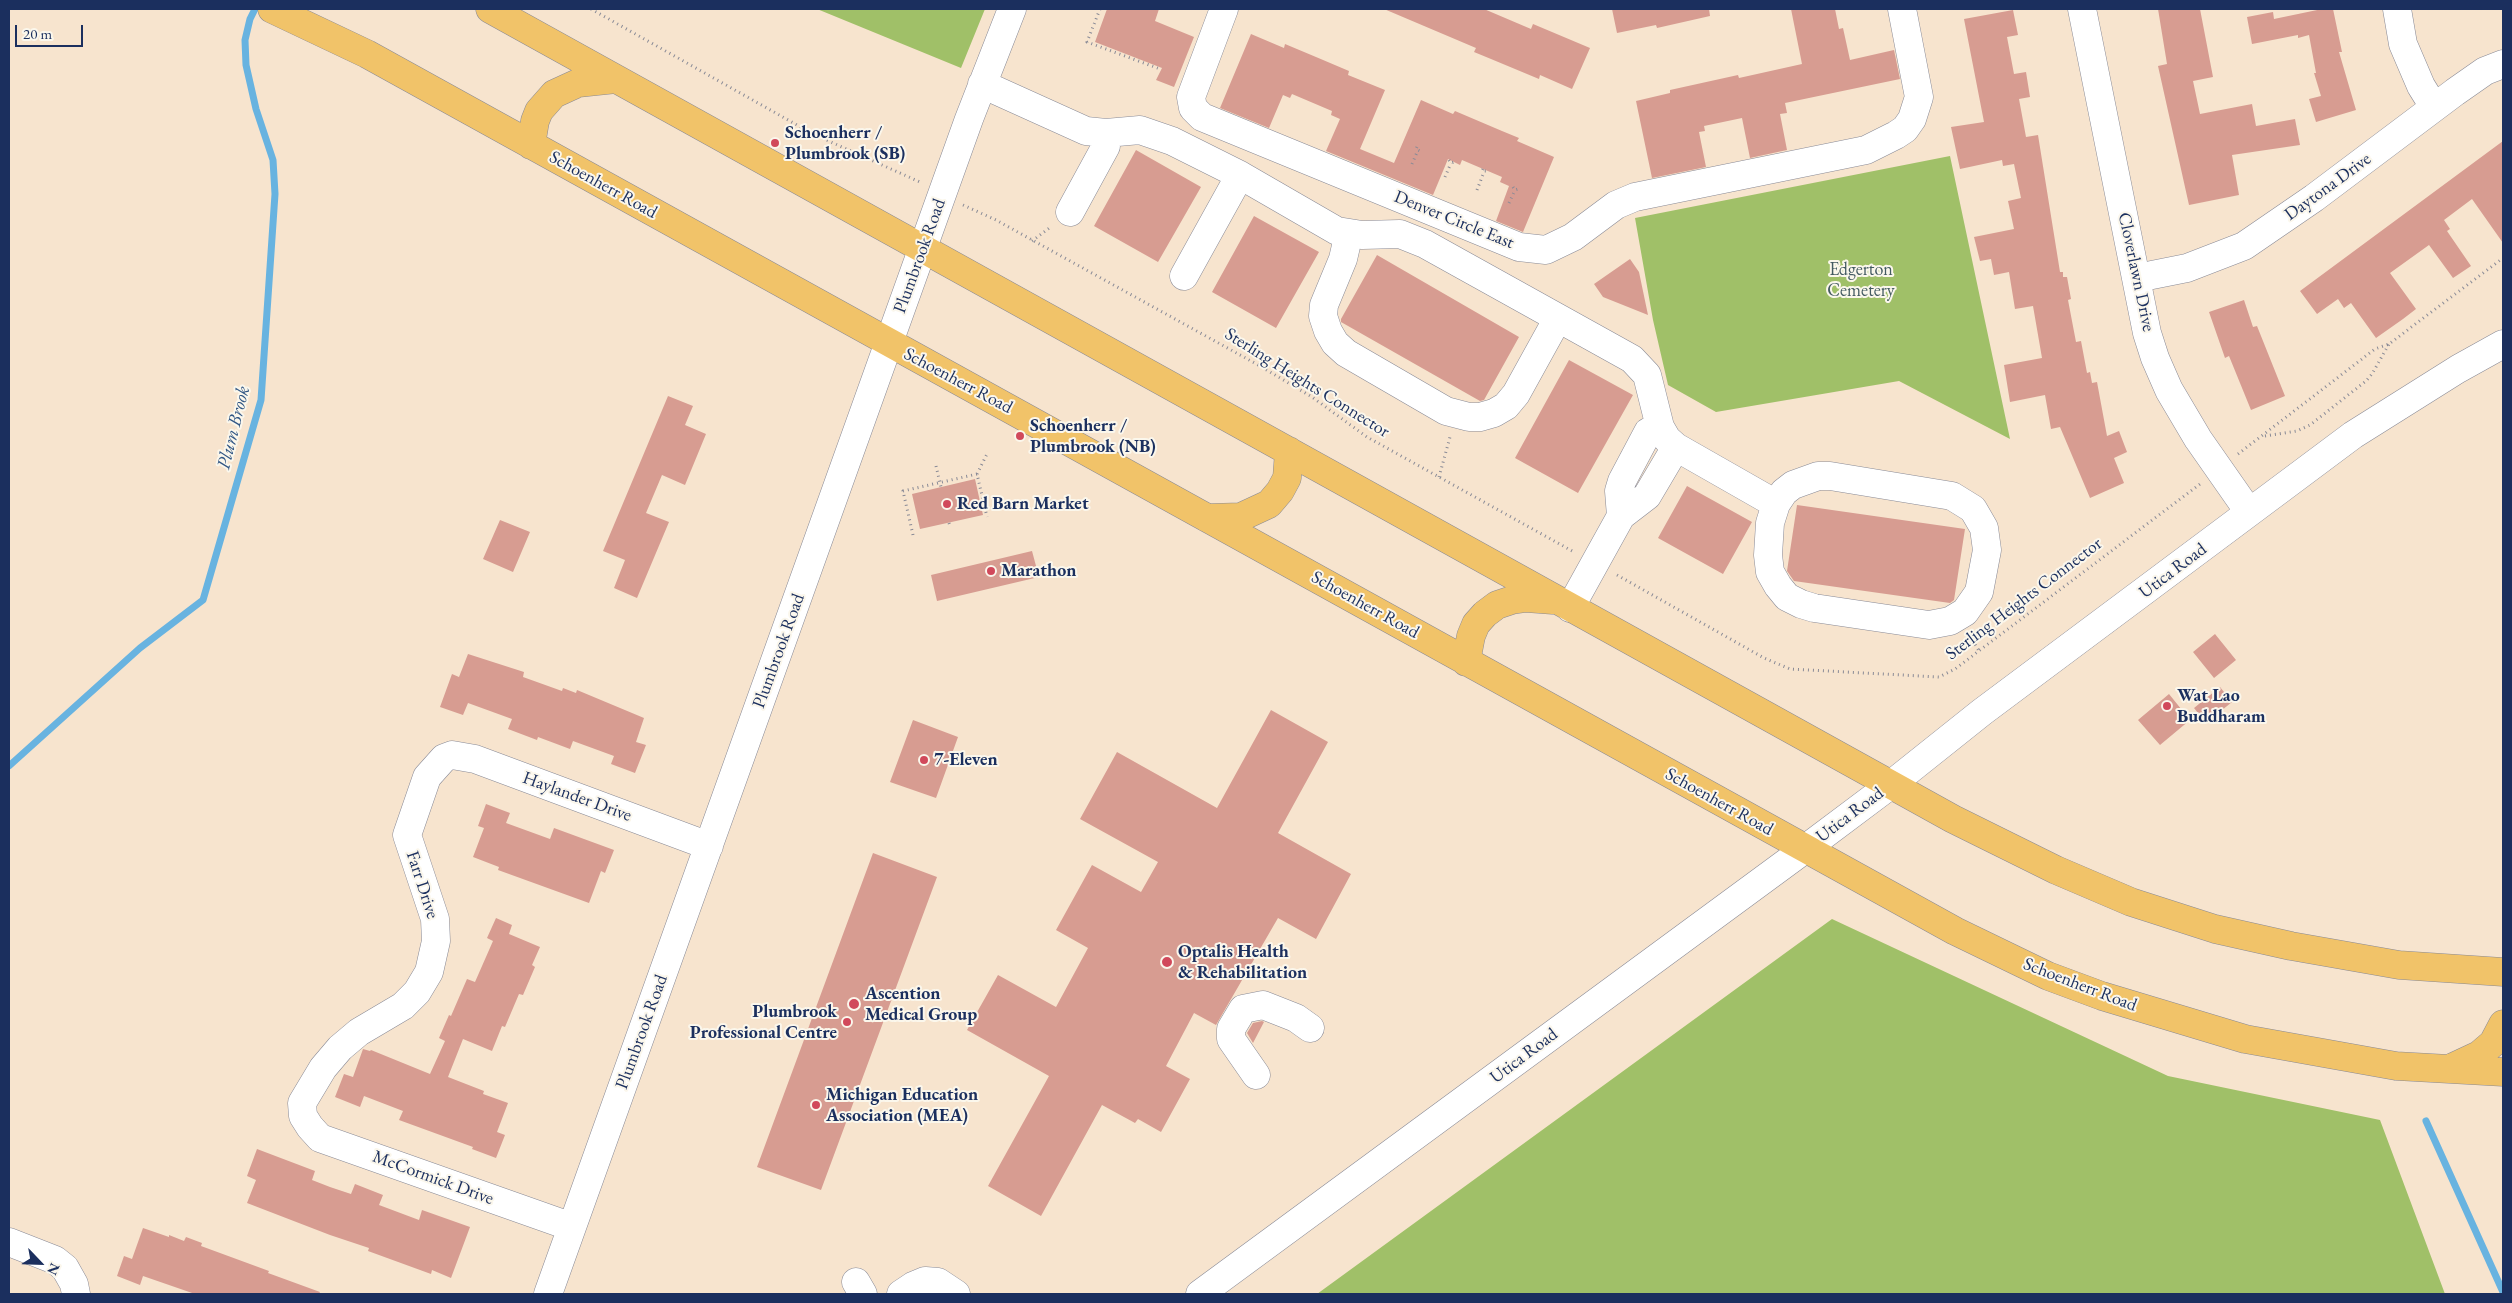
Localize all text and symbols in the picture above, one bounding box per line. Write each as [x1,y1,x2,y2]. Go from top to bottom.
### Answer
scale bar [18,15,85,47]
text: 20 m [23,24,52,43]
place label: Schoenherr / Plumbrook (SB) [785,122,905,164]
marker: Schoenherr / Plumbrook (SB) [769,137,781,149]
street label: Schoenherr Road [545,146,661,224]
street label: Daytona Drive [2280,148,2376,226]
street label: Denver Circle East [1391,186,1517,254]
street label: Plumbrook Road [889,196,951,316]
street label: Cloverlawn Drive [2113,210,2159,334]
park label: Edgerton Cemetery [1827,259,1895,302]
street label: Sterling Heights Connector [1221,323,1393,443]
street label: Schoenherr Road [900,343,1016,419]
water label: Plum Brook [213,384,255,472]
place label: Schoenherr / Plumbrook (NB) [1030,415,1156,458]
marker: Schoenherr / Plumbrook (NB) [1014,430,1026,442]
place label: Red Barn Market [957,493,1089,515]
marker: Red Barn Market [941,498,953,510]
street label: Sterling Heights Connector [1941,533,2107,665]
street label: Utica Road [2135,539,2211,603]
place label: Marathon [1001,560,1076,582]
marker: Marathon [985,565,997,577]
street label: Schoenherr Road [1307,566,1423,644]
street label: Plumbrook Road [748,591,810,711]
place label: Wat Lao Buddharam [2177,685,2266,728]
marker: Wat Lao Buddharam [2161,700,2173,712]
place label: 7-Eleven [934,749,998,771]
marker: 7-Eleven [918,754,930,766]
street label: Schoenherr Road [1661,763,1777,841]
street label: Haylander Drive [519,767,635,827]
street label: Utica Road [1812,783,1888,847]
street label: Farr Drive [401,848,443,922]
place label: Optalis Health & Rehabilitation [1178,941,1307,984]
street label: Schoenherr Road [2020,953,2140,1017]
marker: Optalis Health & Rehabilitation [1160,955,1174,969]
street label: Plumbrook Road [611,972,673,1092]
place label: Ascention Medical Group [865,983,977,1026]
marker: Ascention Medical Group [847,997,861,1011]
place label: Plumbrook Professional Centre [690,1001,837,1044]
marker: Plumbrook Professional Centre [841,1016,853,1028]
street label: Utica Road [1486,1024,1562,1088]
place label: Michigan Education Association (MEA) [826,1084,978,1126]
marker: Michigan Education Association (MEA) [810,1099,822,1111]
street label: McCormick Drive [370,1146,496,1210]
north arrow [15,1238,65,1288]
text: N [43,1260,64,1278]

